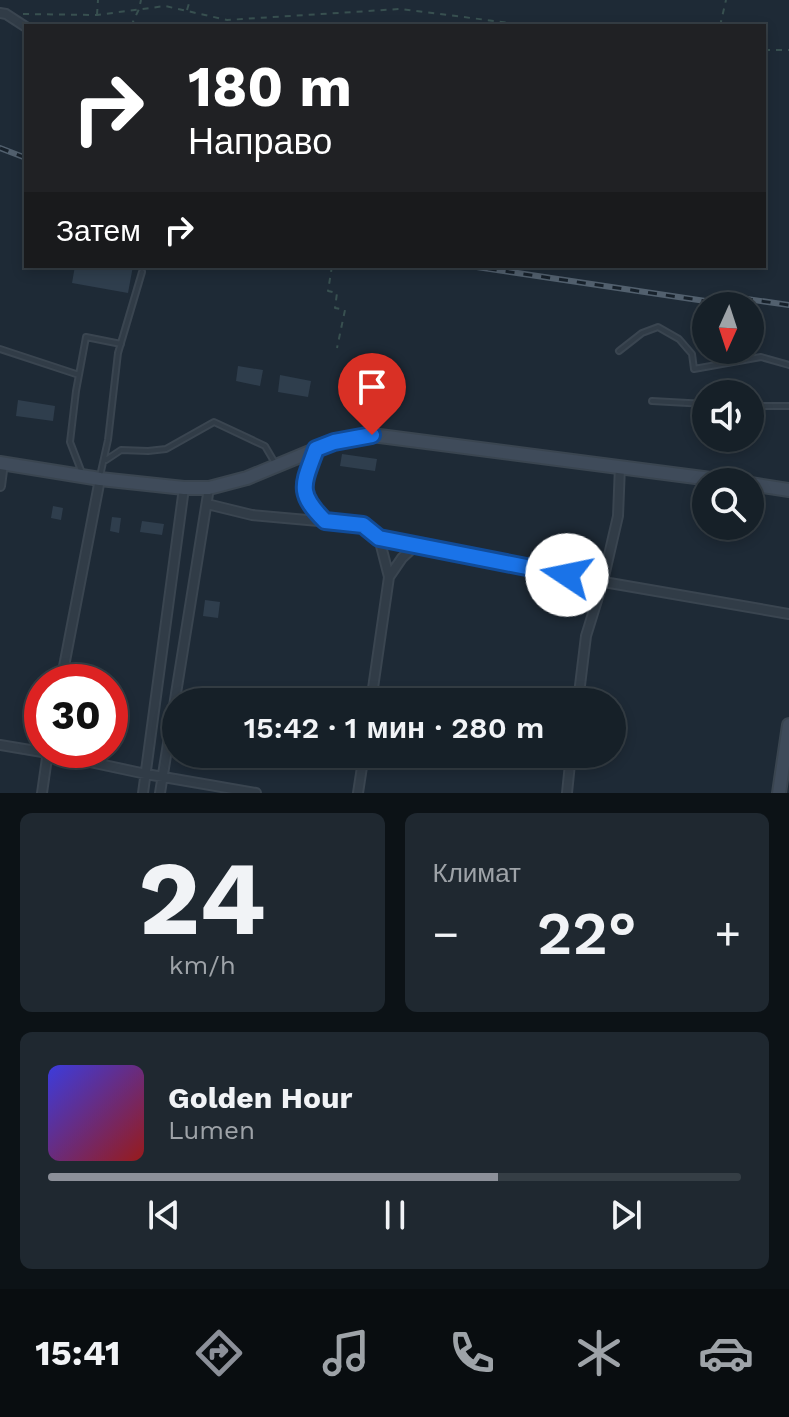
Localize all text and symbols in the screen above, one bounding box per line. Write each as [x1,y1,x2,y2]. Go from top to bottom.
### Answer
text: 180 m [188,54,352,120]
icon: right [56,56,160,160]
text: Направо [188,121,332,163]
icon: right [157,208,201,252]
text: Затем [56,213,141,248]
north arrow [692,292,764,364]
map controls [692,292,764,540]
pin [338,353,406,435]
icon: arrive [350,365,394,409]
button: sound [692,380,764,452]
button: search [692,468,764,540]
position arrow [525,533,609,617]
speed limit sign: 30 [24,664,128,768]
text: 15:42 · 1 мин · 280 m [244,710,544,745]
text: 24 [138,837,266,959]
text: Климат [433,858,521,888]
text: 22° [537,898,637,969]
text: − [433,908,459,960]
text: + [714,908,741,960]
text: km/h [169,950,236,980]
text: Golden Hour [168,1080,352,1115]
text: Lumen [168,1115,255,1145]
icon: previous [142,1193,186,1237]
icon: pause [373,1193,417,1237]
icon: next [604,1193,648,1237]
icon: directions [191,1325,247,1381]
icon: music [318,1325,374,1381]
icon: phone [444,1325,500,1381]
icon: climate [571,1325,627,1381]
icon: car [698,1325,754,1381]
text: 15:41 [35,1332,121,1374]

